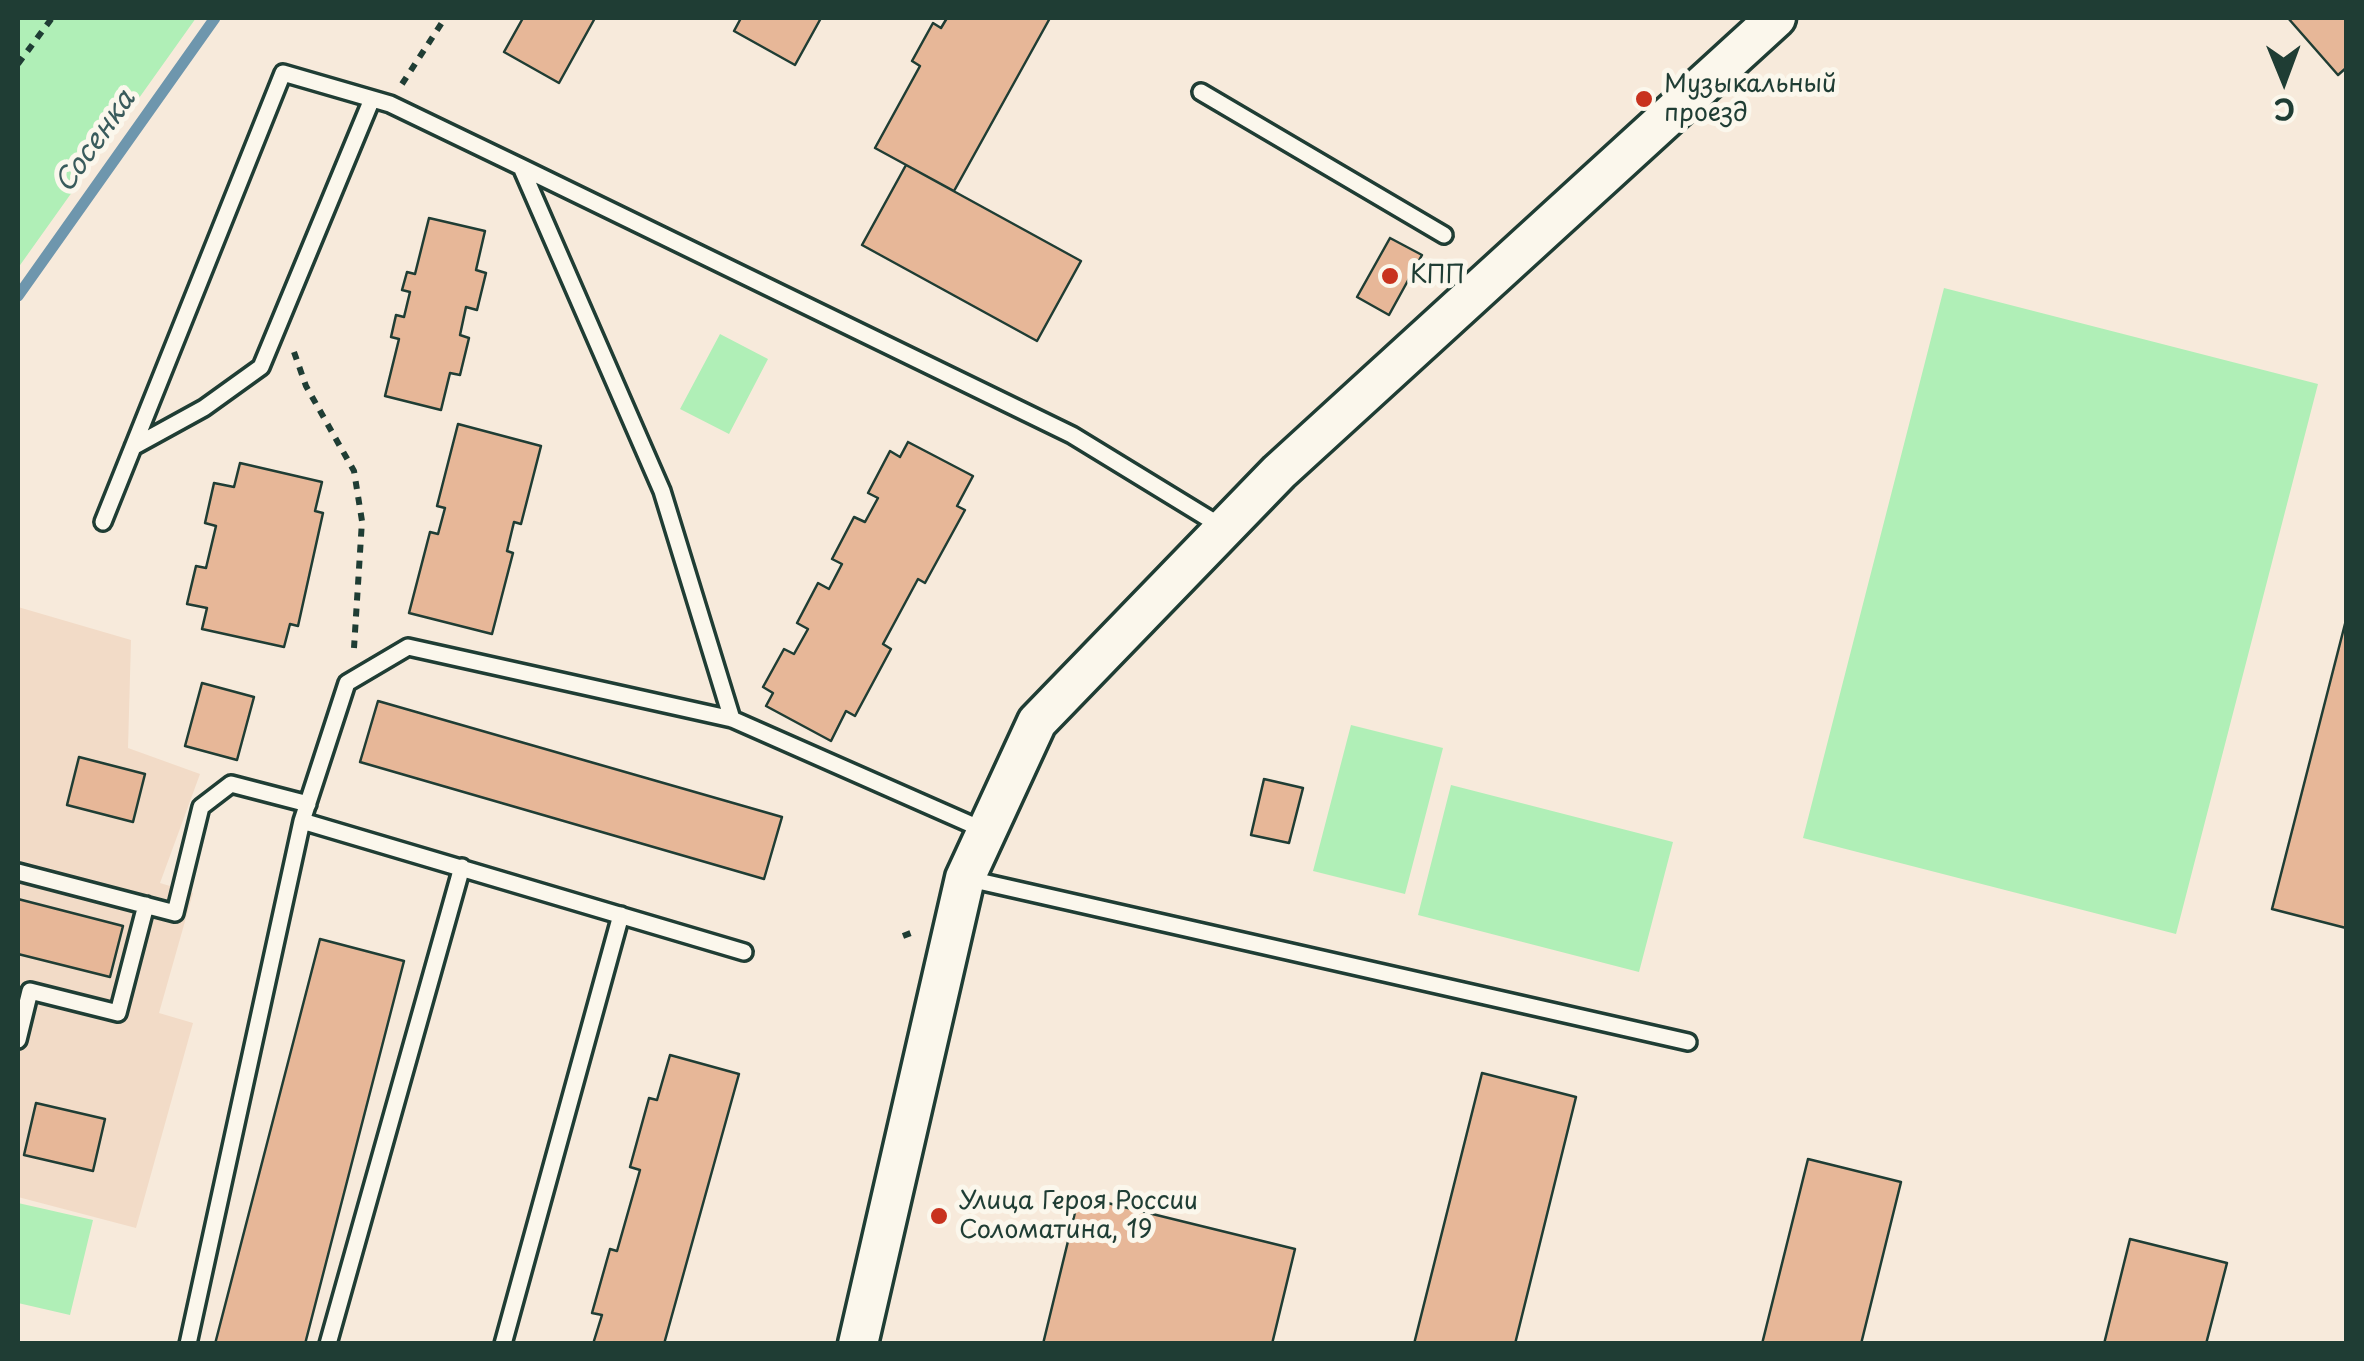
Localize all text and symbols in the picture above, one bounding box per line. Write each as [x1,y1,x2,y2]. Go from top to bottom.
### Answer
north arrow [2234,30,2334,130]
place label: Музыкальный проезд [1664,70,1837,129]
water label: Сосенка [49,85,143,199]
marker: Музыкальный проезд [1633,88,1655,110]
text: С [2274,89,2295,132]
place label: КПП [1410,261,1465,291]
marker: КПП [1379,265,1401,287]
place label: Улица Героя России Соломатина, 19 [959,1187,1198,1246]
marker: Улица Героя России Соломатина, 19 [928,1205,950,1227]

